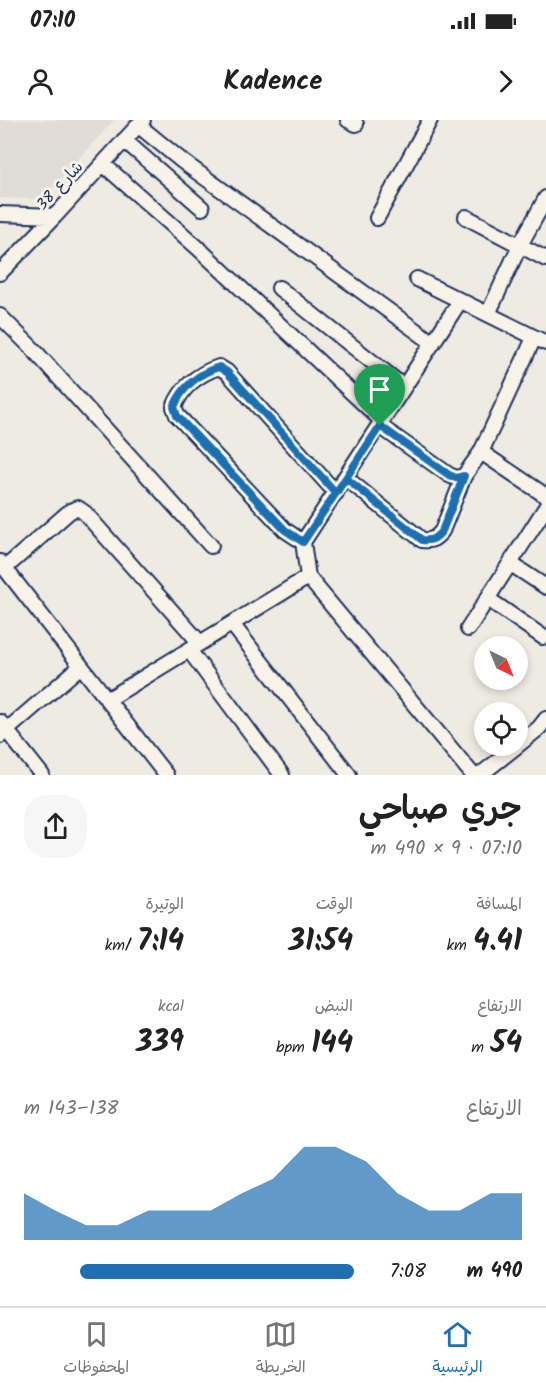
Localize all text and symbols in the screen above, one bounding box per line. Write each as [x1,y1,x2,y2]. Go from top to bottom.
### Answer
text: 07:10 [30,4,75,39]
text: Kadence [223,60,323,103]
icon: person [24,65,57,98]
icon: forward [489,65,522,98]
street label: شارع 38 [30,156,90,216]
pin [354,364,405,426]
icon: arrive [363,373,396,406]
north arrow [474,636,528,690]
map controls [474,636,528,756]
button: locate [474,702,528,756]
text: جري صباحي [358,784,522,837]
button: share [24,795,87,858]
text: 07:10 · 9 × 490 m [370,833,522,865]
text: الوتيرة [145,892,184,917]
text: الوقت [316,892,353,917]
text: المسافة [476,892,522,917]
text: 7:14 [137,918,184,966]
text: 31:54 [289,918,353,966]
text: 4.41 [473,918,522,966]
text: /km [105,933,137,958]
text: km [446,933,473,958]
text: kcal [158,994,184,1019]
text: النبض [315,994,353,1019]
text: الارتفاع [477,994,522,1019]
text: 339 [136,1019,184,1067]
text: 144 [311,1020,353,1068]
text: 54 [490,1020,522,1068]
text: bpm [276,1035,311,1060]
text: m [471,1035,490,1060]
text: 138–143 m [24,1093,119,1125]
text: الارتفاع [466,1094,522,1126]
text: 7:08 [390,1256,426,1288]
text: 490 m [467,1256,522,1288]
tab: المحفوظات [63,1318,129,1381]
tab: الخريطة [256,1318,306,1381]
tab: الرئيسية [432,1318,483,1381]

